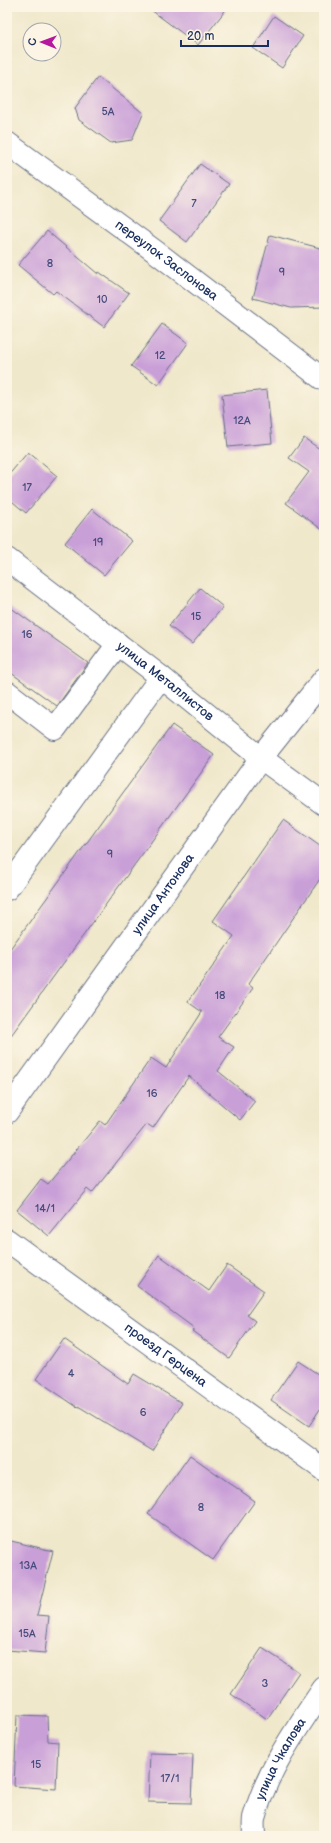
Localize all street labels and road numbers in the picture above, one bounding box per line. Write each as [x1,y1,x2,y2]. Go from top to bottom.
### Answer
street label: переулок Заслонова [112,217,221,304]
street label: улица Металлистов [114,638,217,725]
street label: улица Антонова [129,850,198,938]
street label: проезд Герцена [121,1320,210,1391]
street label: улица Чкалова [252,1715,310,1802]

